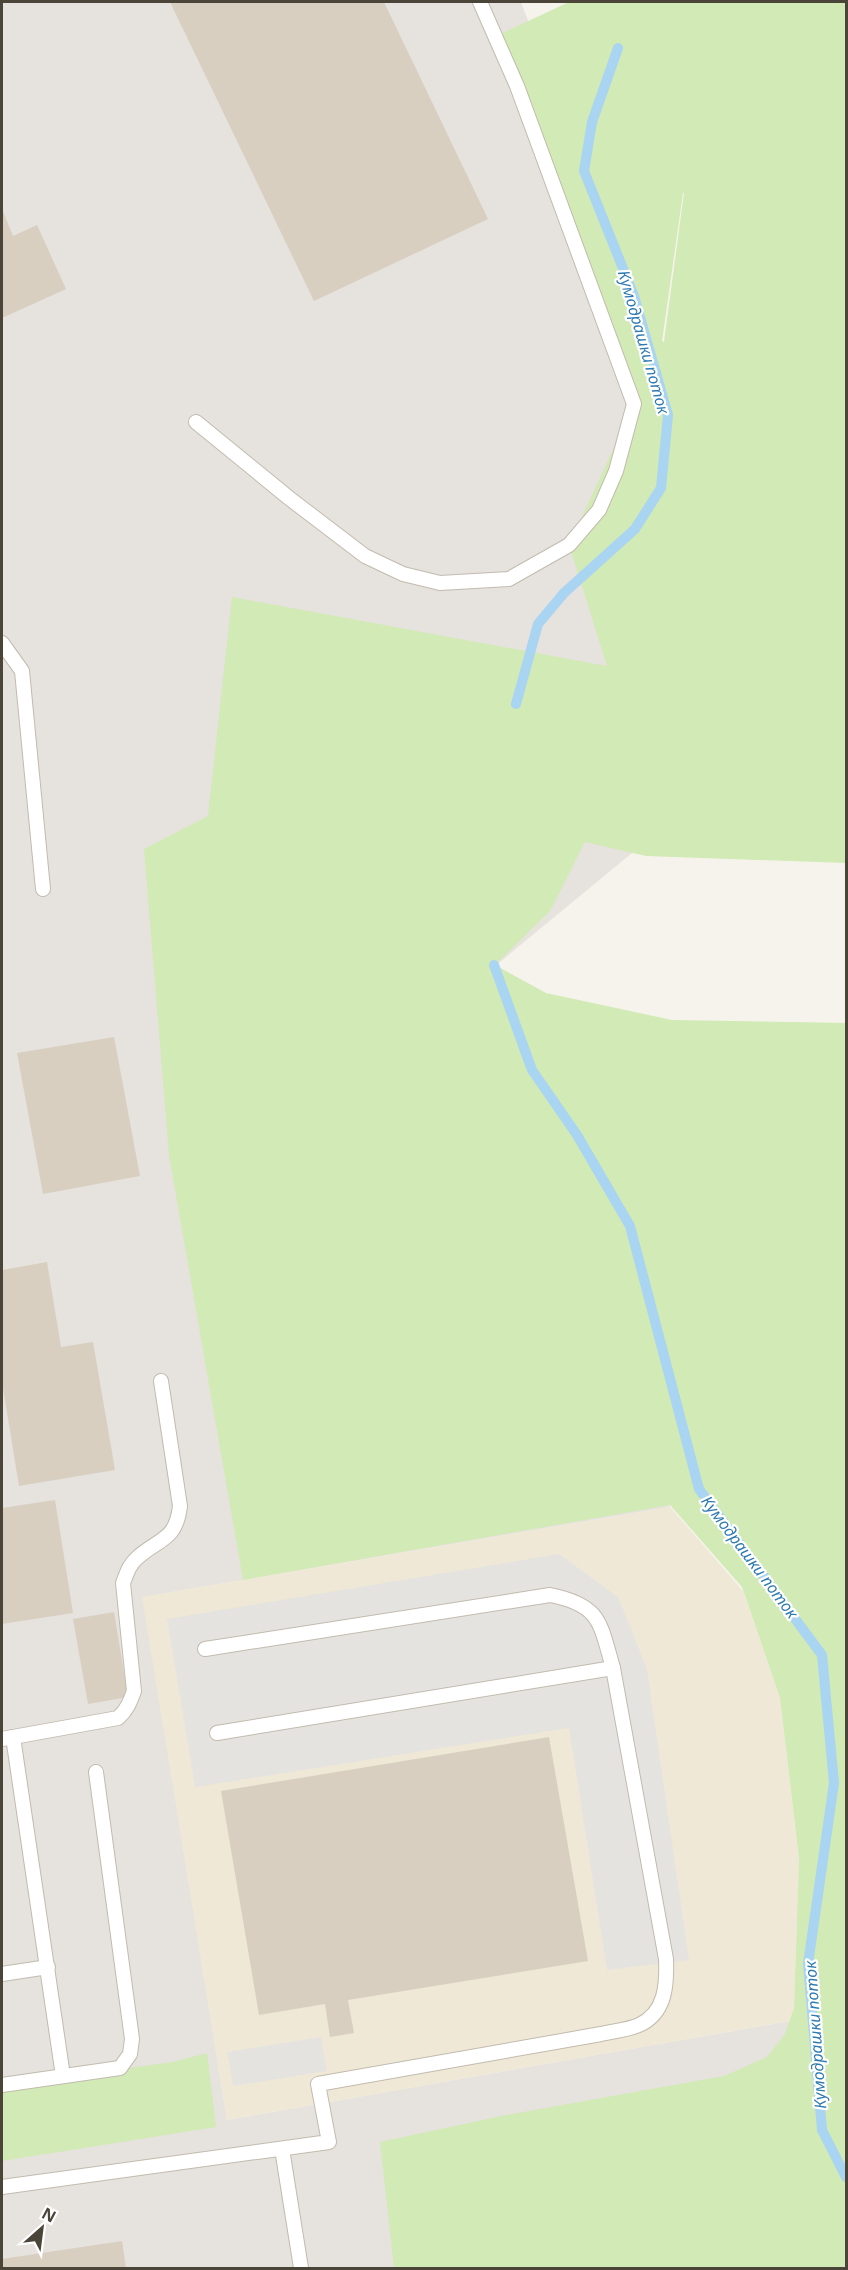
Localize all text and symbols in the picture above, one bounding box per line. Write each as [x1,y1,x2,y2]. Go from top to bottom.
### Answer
water label: Кумодрашки поток [613,268,675,417]
water label: Кумодрашки поток [697,1491,804,1624]
water label: Кумодрашки поток [799,1959,831,2110]
north arrow [12,2198,72,2258]
text: N [38,2202,60,2228]

